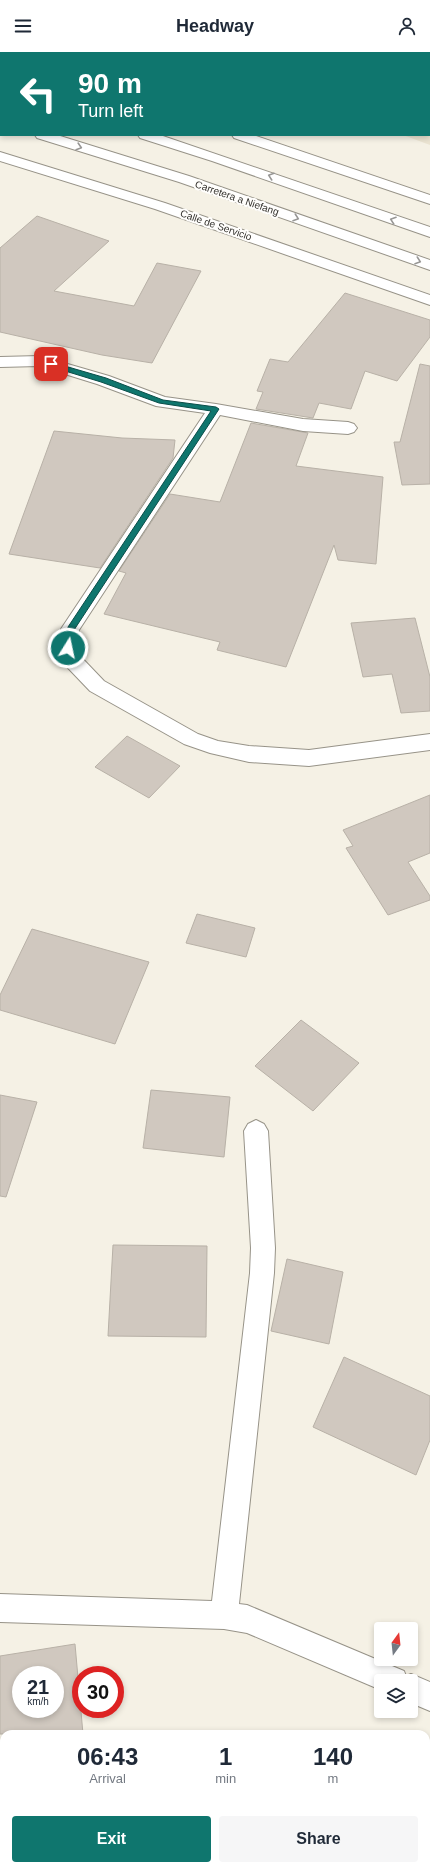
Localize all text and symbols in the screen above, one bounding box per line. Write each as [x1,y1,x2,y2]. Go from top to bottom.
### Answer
icon: menu [12,15,34,37]
icon: person [396,15,418,37]
text: Headway [176,16,254,36]
icon: left [12,68,64,120]
text: 90 m [78,68,142,99]
text: Turn left [78,101,143,121]
one-way arrow [75,142,82,151]
one-way arrow [267,173,274,181]
street label: Carretera a Niefang [194,179,280,217]
street label: Calle de Servicio [179,208,254,243]
one-way arrow [292,214,299,222]
one-way arrow [390,216,397,224]
one-way arrow [415,257,422,265]
pin [34,347,68,381]
icon: arrive [40,353,62,375]
position arrow [47,627,89,669]
north arrow [374,1622,418,1666]
map controls [374,1622,418,1718]
speed limit sign: 30 [72,1666,124,1718]
button: layers [374,1674,418,1718]
text: 21 [27,1676,49,1698]
text: km/h [27,1696,49,1707]
text: 06:43 [77,1743,138,1770]
text: 1 [219,1743,232,1770]
text: 140 [313,1743,353,1770]
text: Arrival [89,1771,126,1786]
text: min [215,1771,236,1786]
text: m [328,1771,338,1786]
button: Exit [12,1816,211,1862]
button: Share [219,1816,418,1862]

